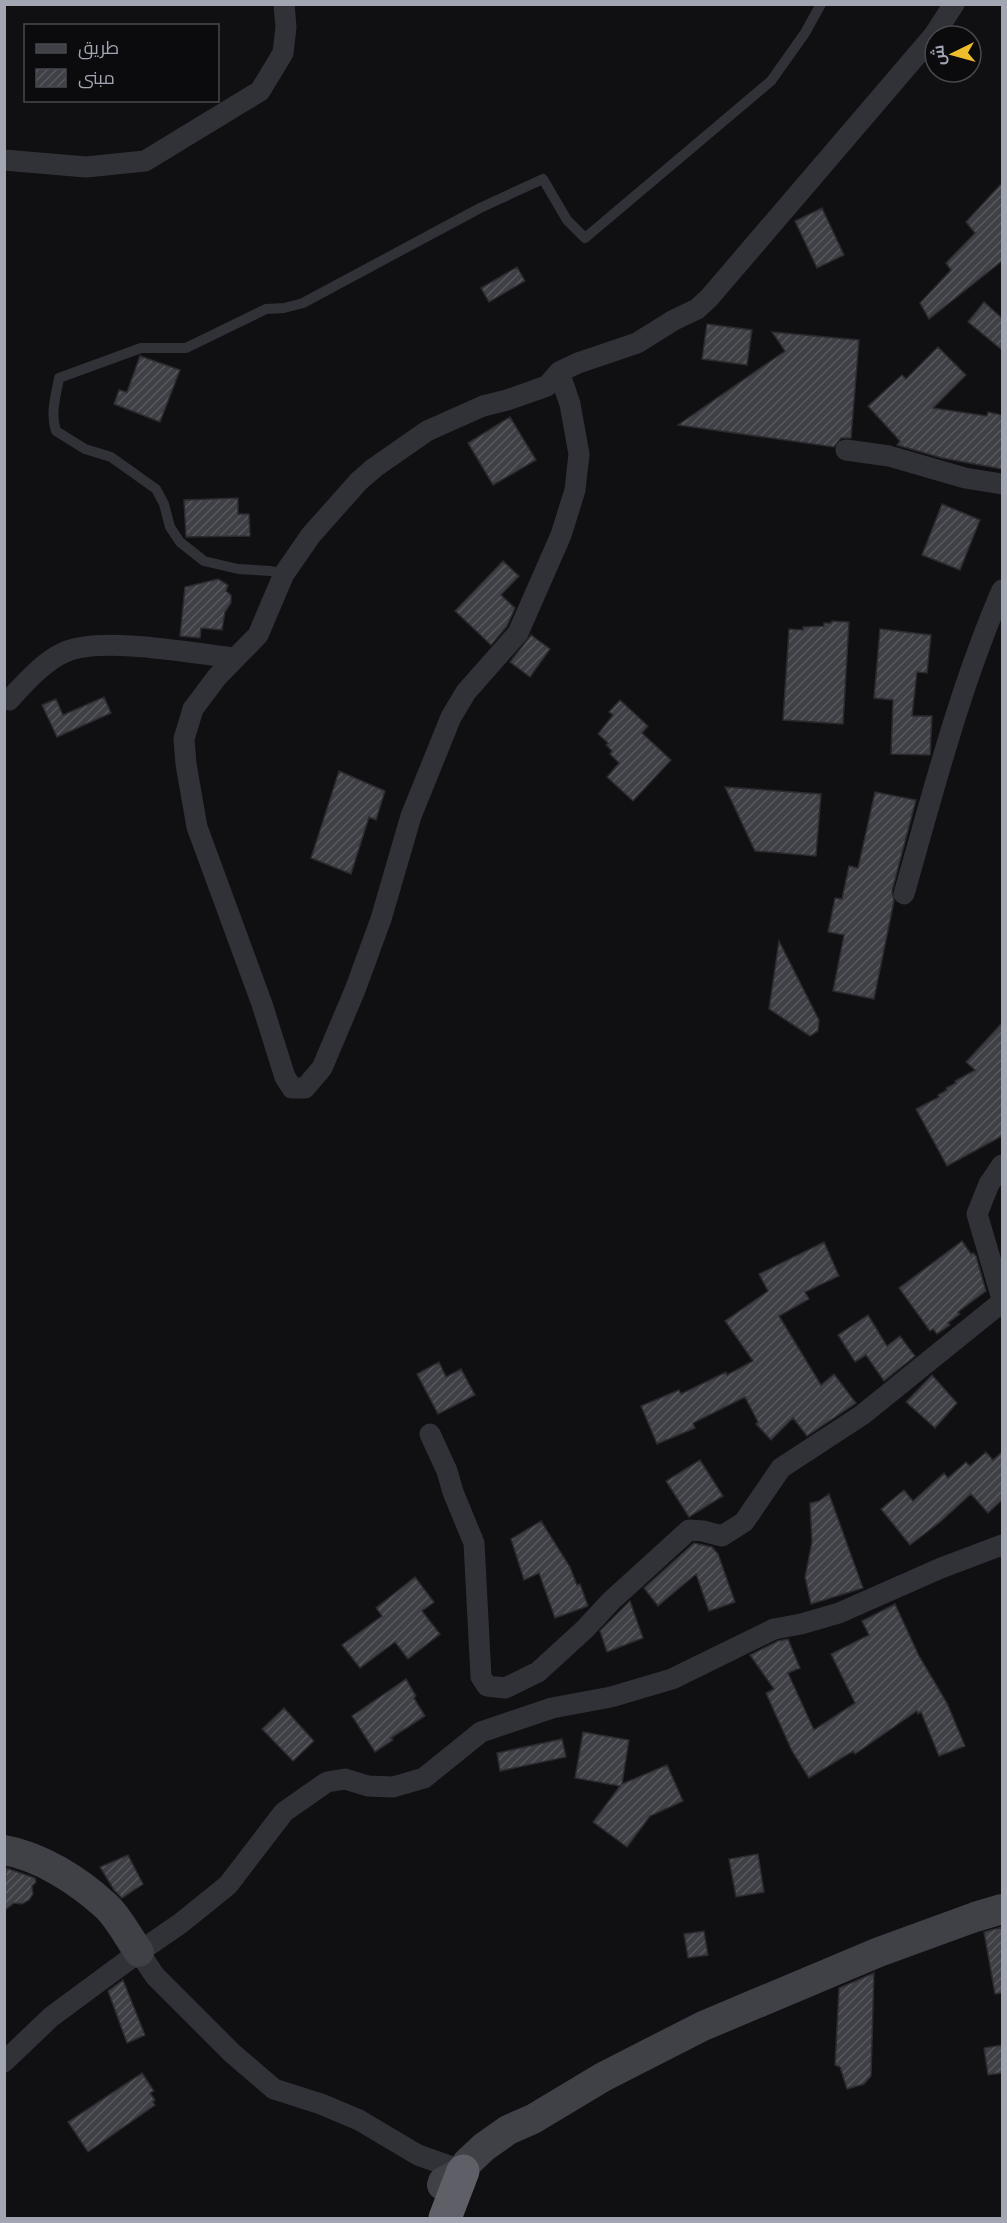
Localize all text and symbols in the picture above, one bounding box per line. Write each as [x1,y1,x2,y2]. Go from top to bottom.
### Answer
legend [24,24,219,102]
north arrow [923,24,983,84]
text: طريق [78,40,119,60]
text: ش [929,44,949,66]
text: مبنى [78,70,115,89]

